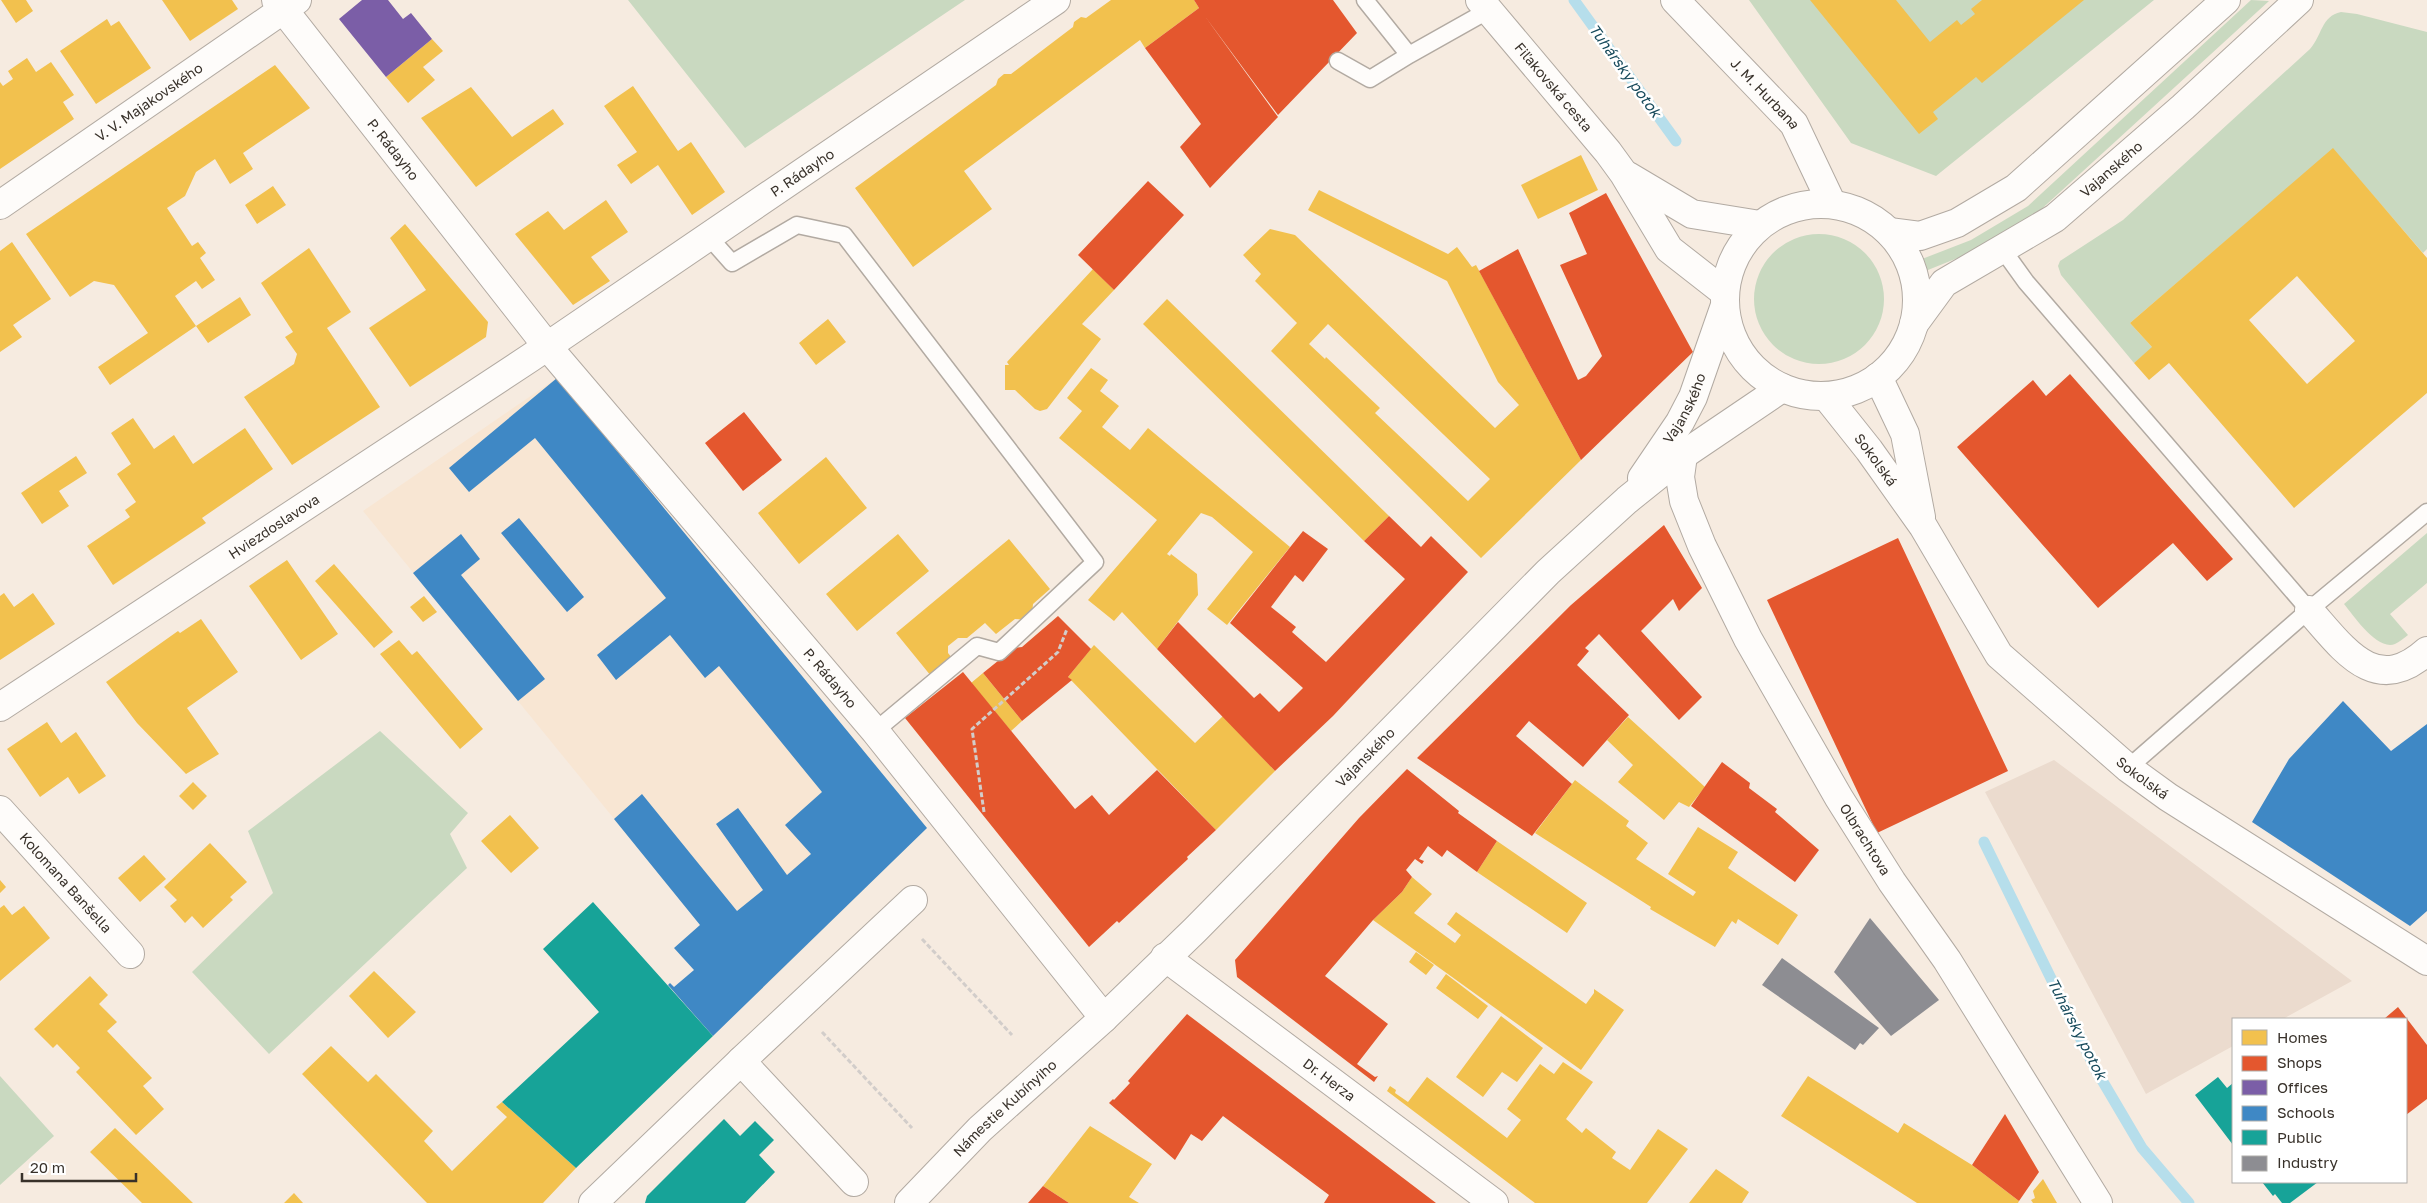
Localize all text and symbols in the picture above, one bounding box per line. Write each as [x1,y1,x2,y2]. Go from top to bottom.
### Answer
water label: Tuhársky potok [1585,20,1667,122]
street label: Fiľakovská cesta [1511,39,1596,135]
street label: J. M. Hurbana [1727,54,1804,131]
street label: V. V. Majakovského [92,59,206,145]
street label: P. Rádayho [364,115,423,183]
street label: Vajanského [2076,137,2146,200]
street label: P. Rádayho [767,145,837,200]
street label: Vajanského [1659,371,1709,446]
street label: Sokolská [1851,430,1901,489]
street label: Hviezdoslavova [225,490,322,562]
street label: P. Rádayho [800,645,861,711]
street label: Vajanského [1332,724,1398,790]
street label: Sokolská [2113,753,2172,803]
street label: Olbrachtova [1837,800,1895,878]
street label: Kolomana Banšella [16,829,116,936]
water label: Tuhársky potok [2044,975,2112,1084]
legend [2232,1018,2407,1183]
text: Homes [2277,1028,2327,1046]
text: Shops [2277,1053,2322,1071]
street label: Dr. Herza [1300,1054,1359,1104]
street label: Námestie Kubínyiho [949,1056,1060,1160]
text: Offices [2277,1078,2328,1096]
text: Schools [2277,1103,2335,1121]
text: Public [2277,1128,2322,1146]
scale bar [22,1150,136,1182]
text: Industry [2277,1153,2338,1171]
text: 20 m [30,1158,65,1176]

